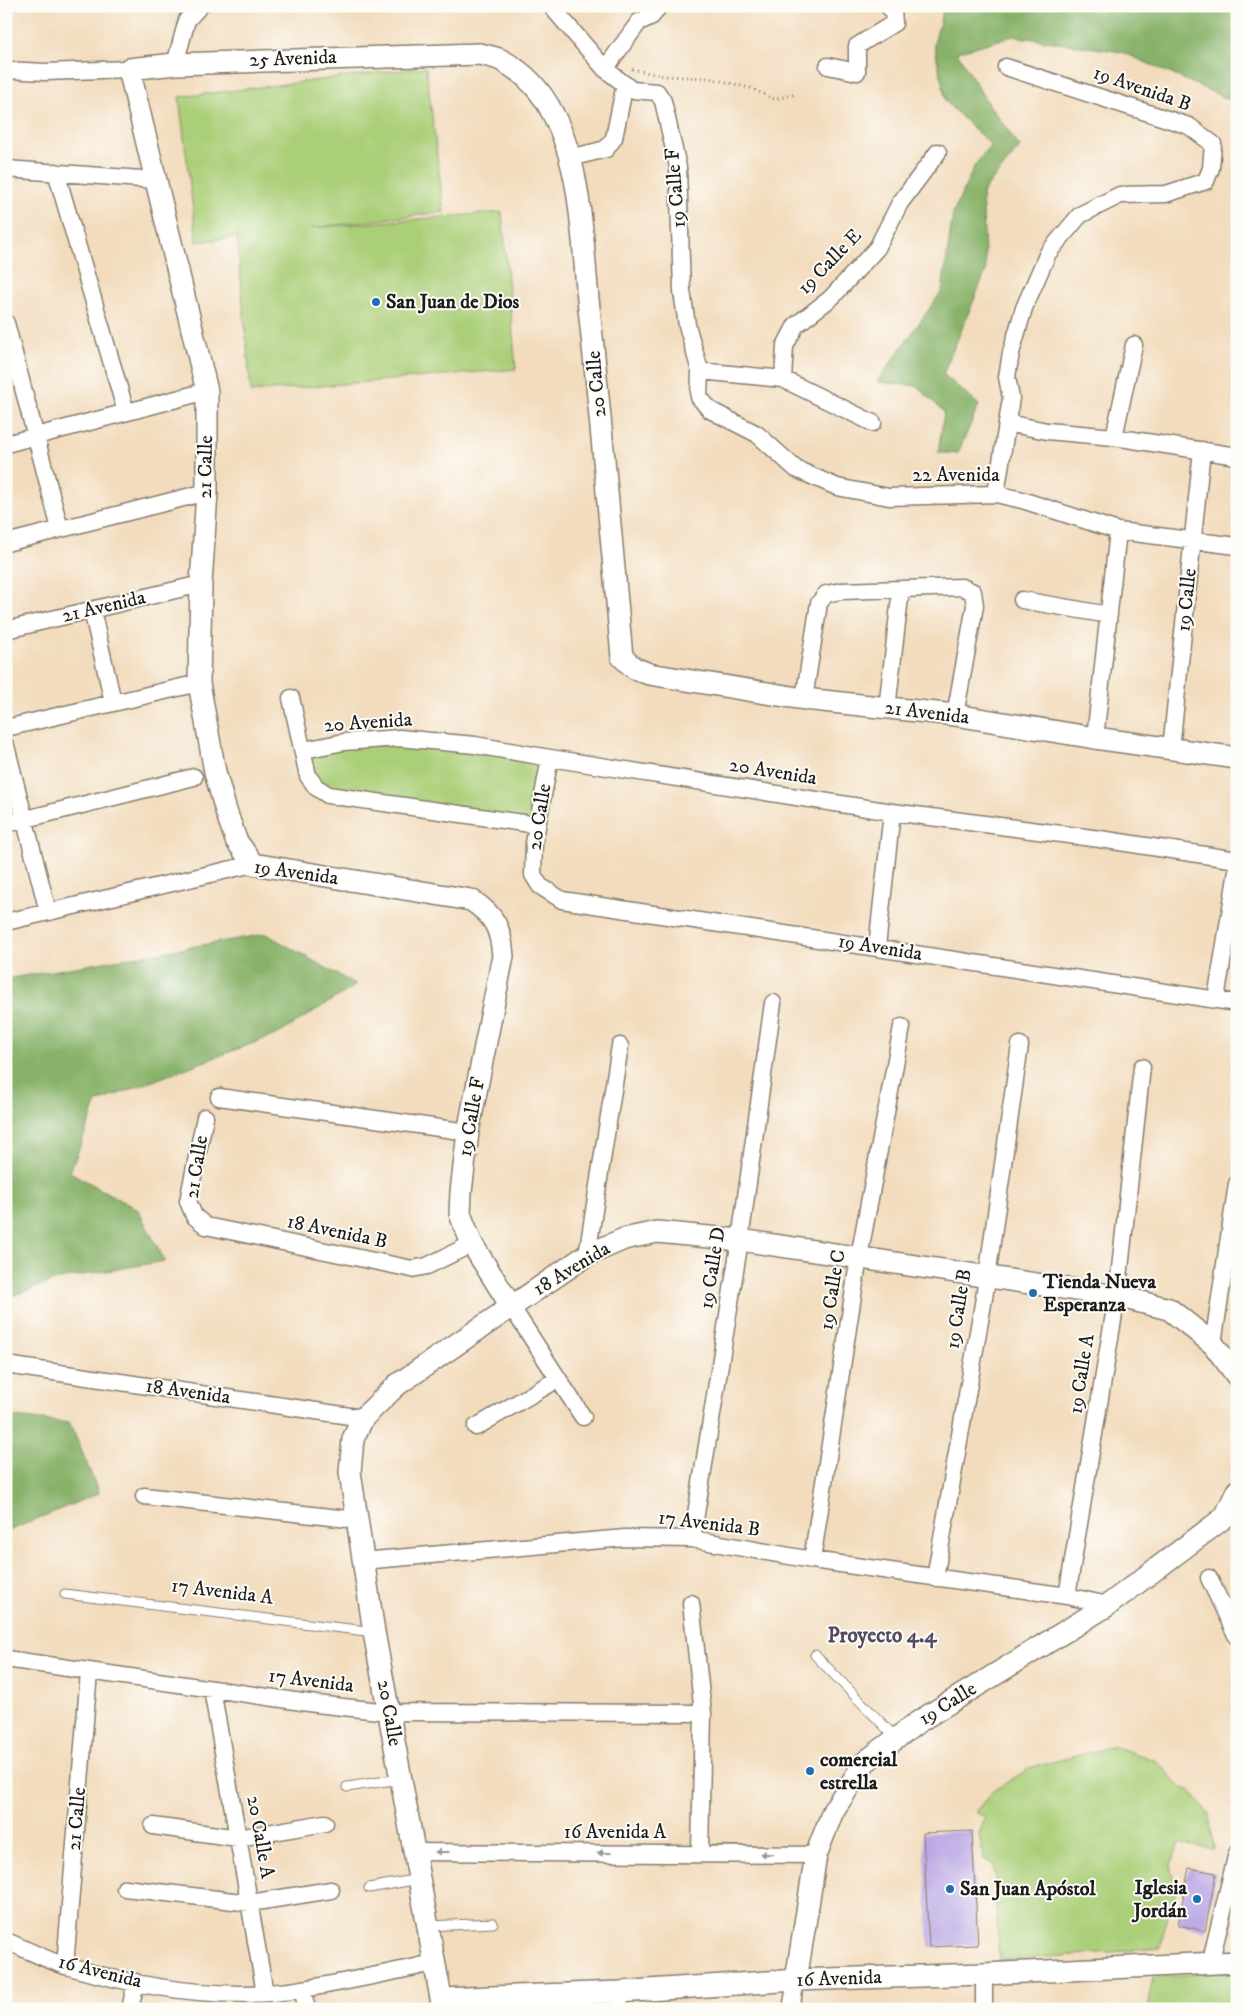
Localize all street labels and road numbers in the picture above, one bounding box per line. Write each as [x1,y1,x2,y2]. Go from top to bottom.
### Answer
street label: 25 Avenida [249,45,338,73]
street label: 19 Avenida B [1090,61,1194,117]
street label: 19 Calle F [660,147,692,229]
street label: 19 Calle E [793,224,867,300]
street label: 20 Calle [582,350,612,418]
street label: 21 Calle [193,435,219,499]
street label: 22 Avenida [912,463,1000,488]
street label: 19 Calle [1171,567,1203,633]
street label: 21 Avenida [60,585,149,629]
street label: 21 Avenida [883,695,971,731]
street label: 20 Avenida [323,707,413,739]
street label: 20 Avenida [727,753,819,791]
street label: 20 Calle [522,782,558,852]
street label: 19 Avenida [252,855,340,891]
street label: 19 Avenida [836,929,924,967]
street label: 19 Calle F [453,1075,491,1159]
street label: 21 Calle [180,1134,214,1200]
street label: 18 Avenida B [284,1209,390,1255]
street label: 19 Calle D [694,1225,732,1311]
street label: 18 Avenida [529,1236,615,1302]
street label: 19 Calle C [814,1248,852,1332]
street label: 19 Calle B [940,1267,978,1351]
street label: 19 Calle A [1063,1332,1101,1416]
street label: 18 Avenida [144,1374,232,1410]
street label: 17 Avenida B [657,1505,761,1543]
street label: 17 Avenida A [170,1573,275,1611]
street label: 17 Avenida [267,1663,356,1699]
street label: 19 Calle [914,1677,982,1731]
street label: 20 Calle [371,1678,407,1748]
street label: 21 Calle [62,1786,92,1852]
street label: 20 Calle A [240,1794,280,1881]
street label: 16 Avenida A [564,1820,666,1845]
street label: 16 Avenida [56,1950,145,1995]
street label: 16 Avenida [796,1965,883,1993]

